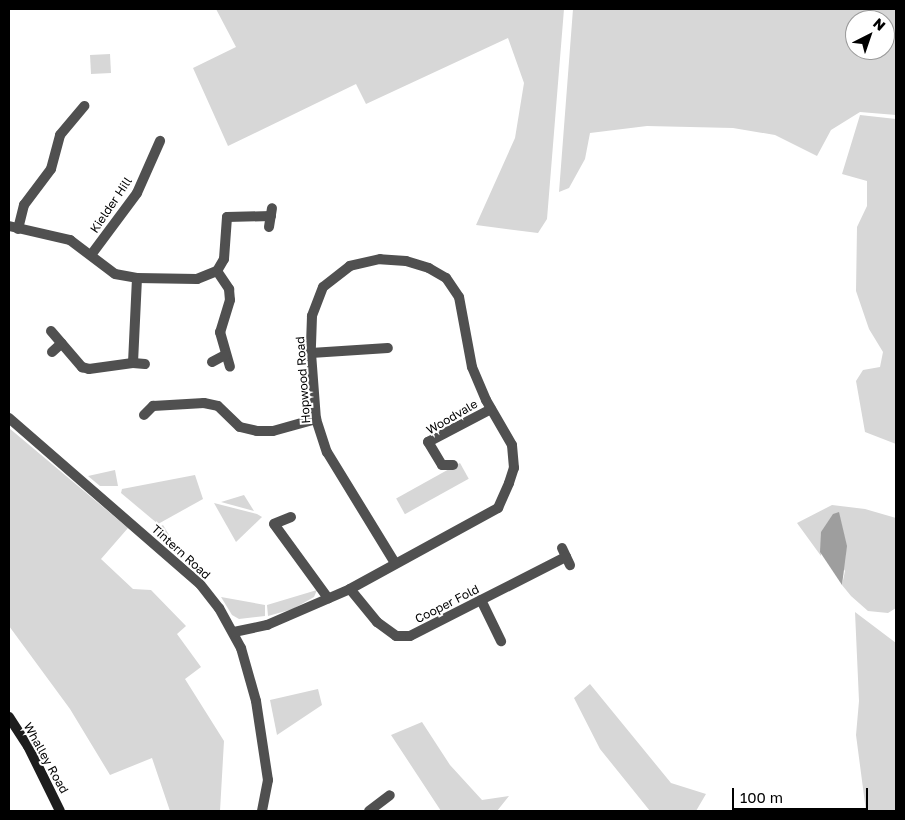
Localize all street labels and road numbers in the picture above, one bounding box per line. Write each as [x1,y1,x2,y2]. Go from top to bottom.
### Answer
street label: Kielder Hill [87,174,135,236]
street label: Hopwood Road [293,336,313,424]
street label: Woodvale [424,397,480,437]
street label: Tintern Road [149,522,213,582]
street label: Cooper Fold [413,582,481,626]
street label: Whalley Road [21,720,71,796]

